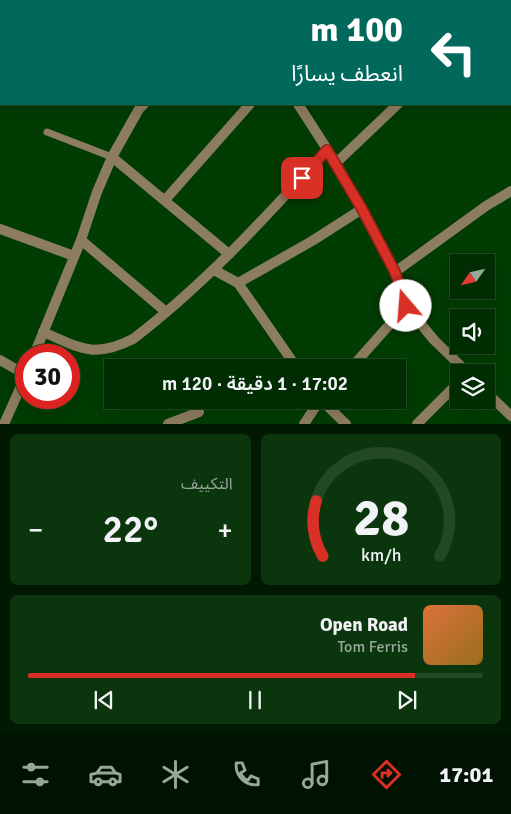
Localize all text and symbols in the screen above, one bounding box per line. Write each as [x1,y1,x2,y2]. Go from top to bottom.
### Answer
text: 100 m [310,8,403,51]
icon: left [421,20,486,85]
text: انعطف يسارًا [291,60,403,87]
pin [281,157,323,199]
icon: arrive [288,164,316,192]
north arrow [450,254,495,299]
map controls [450,254,495,409]
position arrow [379,279,431,331]
button: sound [450,309,495,354]
speed limit sign: 30 [15,344,80,409]
button: layers [450,364,495,409]
text: 17:02 · 1 دقيقة · 120 m [162,372,348,396]
text: التكييف [181,474,233,494]
text: 28 [353,486,409,550]
text: 22° [102,506,158,553]
text: − [28,513,43,547]
text: + [217,513,233,547]
text: km/h [361,544,401,566]
text: Open Road [320,613,408,637]
text: Tom Ferris [338,637,408,657]
icon: previous [90,686,118,714]
icon: pause [241,686,269,714]
icon: next [393,686,421,714]
icon: filters [18,757,53,792]
icon: car [88,757,123,792]
icon: climate [158,757,193,792]
icon: phone [229,757,264,792]
icon: music [299,757,334,792]
icon: directions [369,757,404,792]
text: 17:01 [439,761,493,788]

